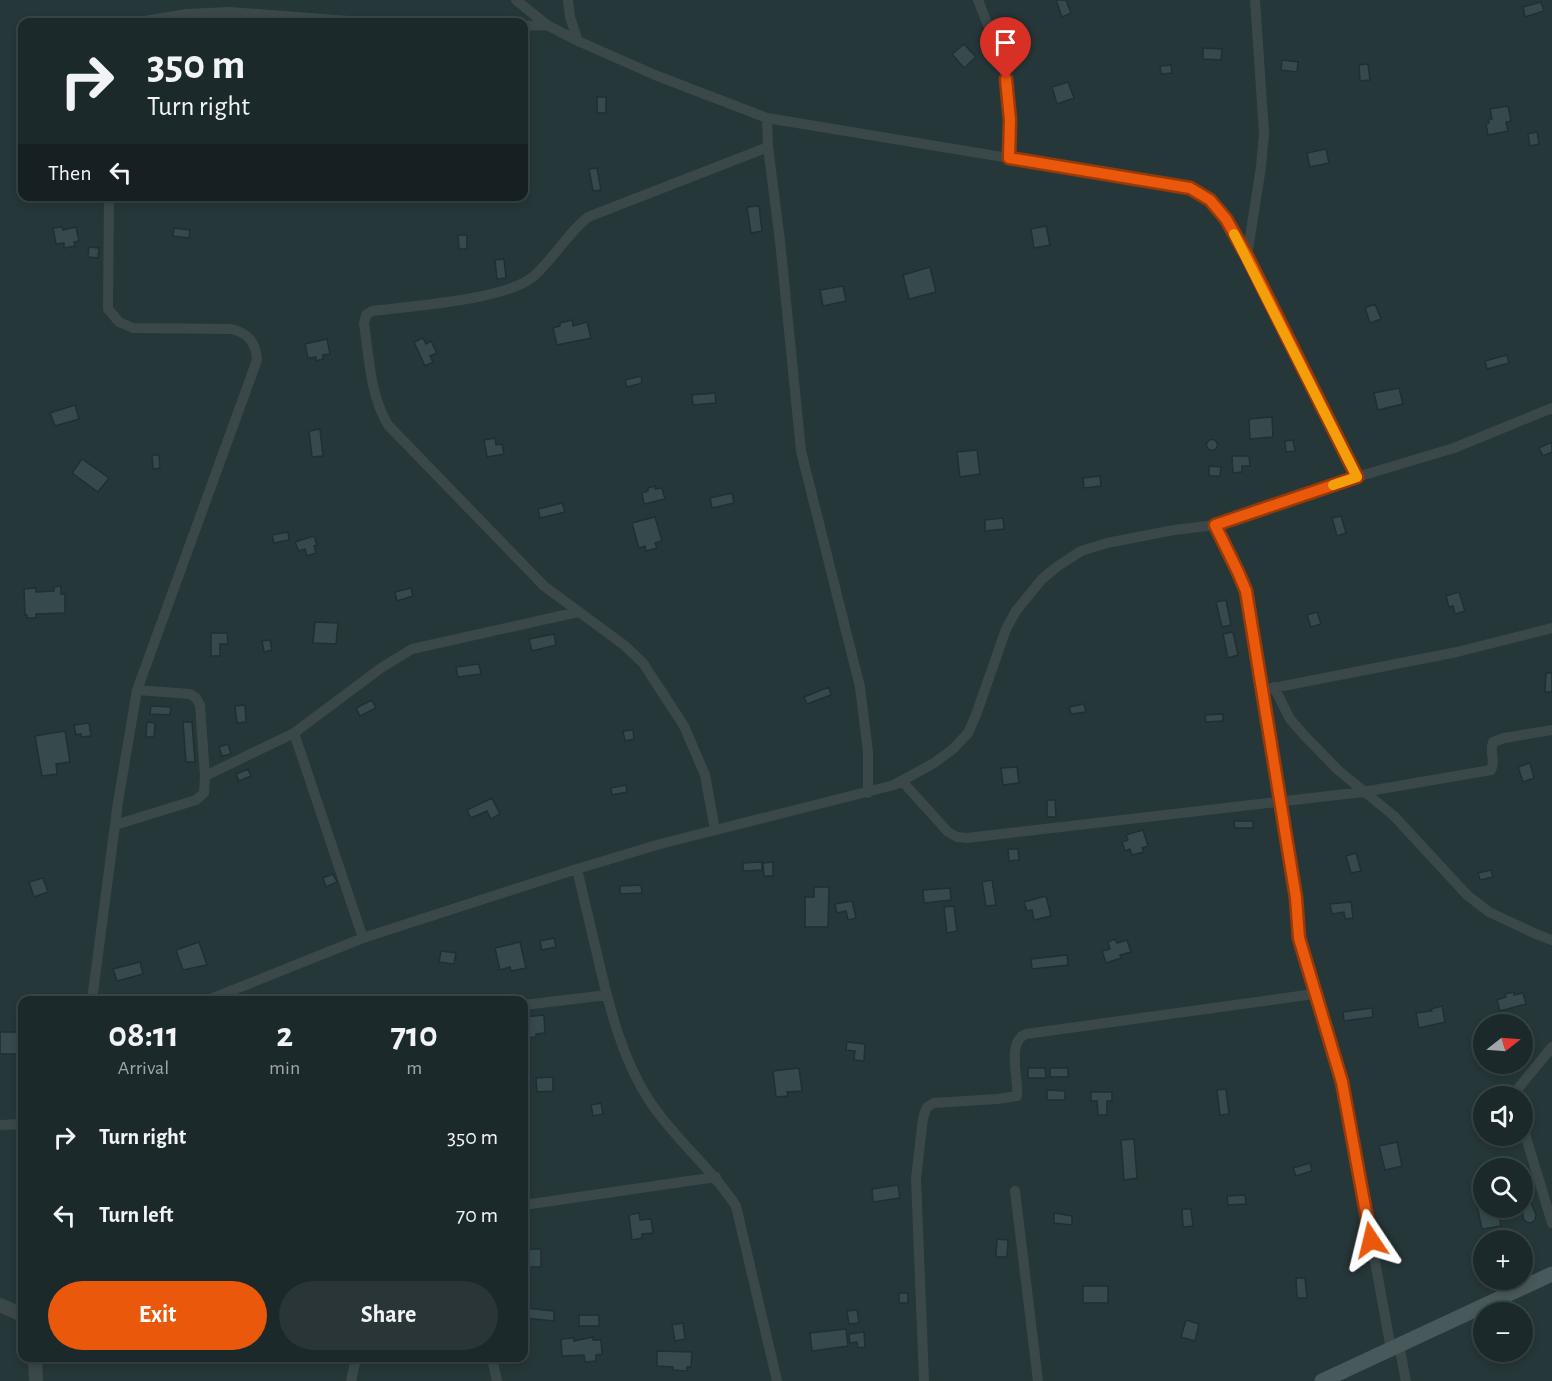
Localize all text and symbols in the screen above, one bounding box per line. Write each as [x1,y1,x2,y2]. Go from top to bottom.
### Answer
pin [980,17,1031,79]
icon: arrive [989,26,1022,59]
icon: right [48,42,126,120]
text: 350 m [147,44,245,86]
text: Turn right [147,93,250,120]
icon: left [104,156,137,189]
text: Then [48,162,92,184]
north arrow [1473,1014,1533,1074]
map controls [1473,1014,1533,1362]
text: 08:11 [108,1017,179,1053]
text: 2 [276,1017,293,1053]
text: 710 [391,1017,438,1053]
text: Arrival [118,1058,169,1078]
text: min [269,1058,300,1078]
text: m [406,1058,422,1078]
button: sound [1473,1086,1533,1146]
icon: right [48,1121,81,1154]
text: Turn right [99,1126,186,1148]
text: 350 m [447,1126,498,1148]
button: search [1473,1158,1533,1218]
icon: left [48,1199,81,1232]
text: Turn left [99,1204,173,1226]
text: 70 m [456,1204,498,1226]
position arrow [1339,1208,1403,1272]
button: + [1473,1230,1533,1290]
button: Exit [48,1281,267,1350]
button: Share [279,1281,498,1350]
button: − [1473,1302,1533,1362]

